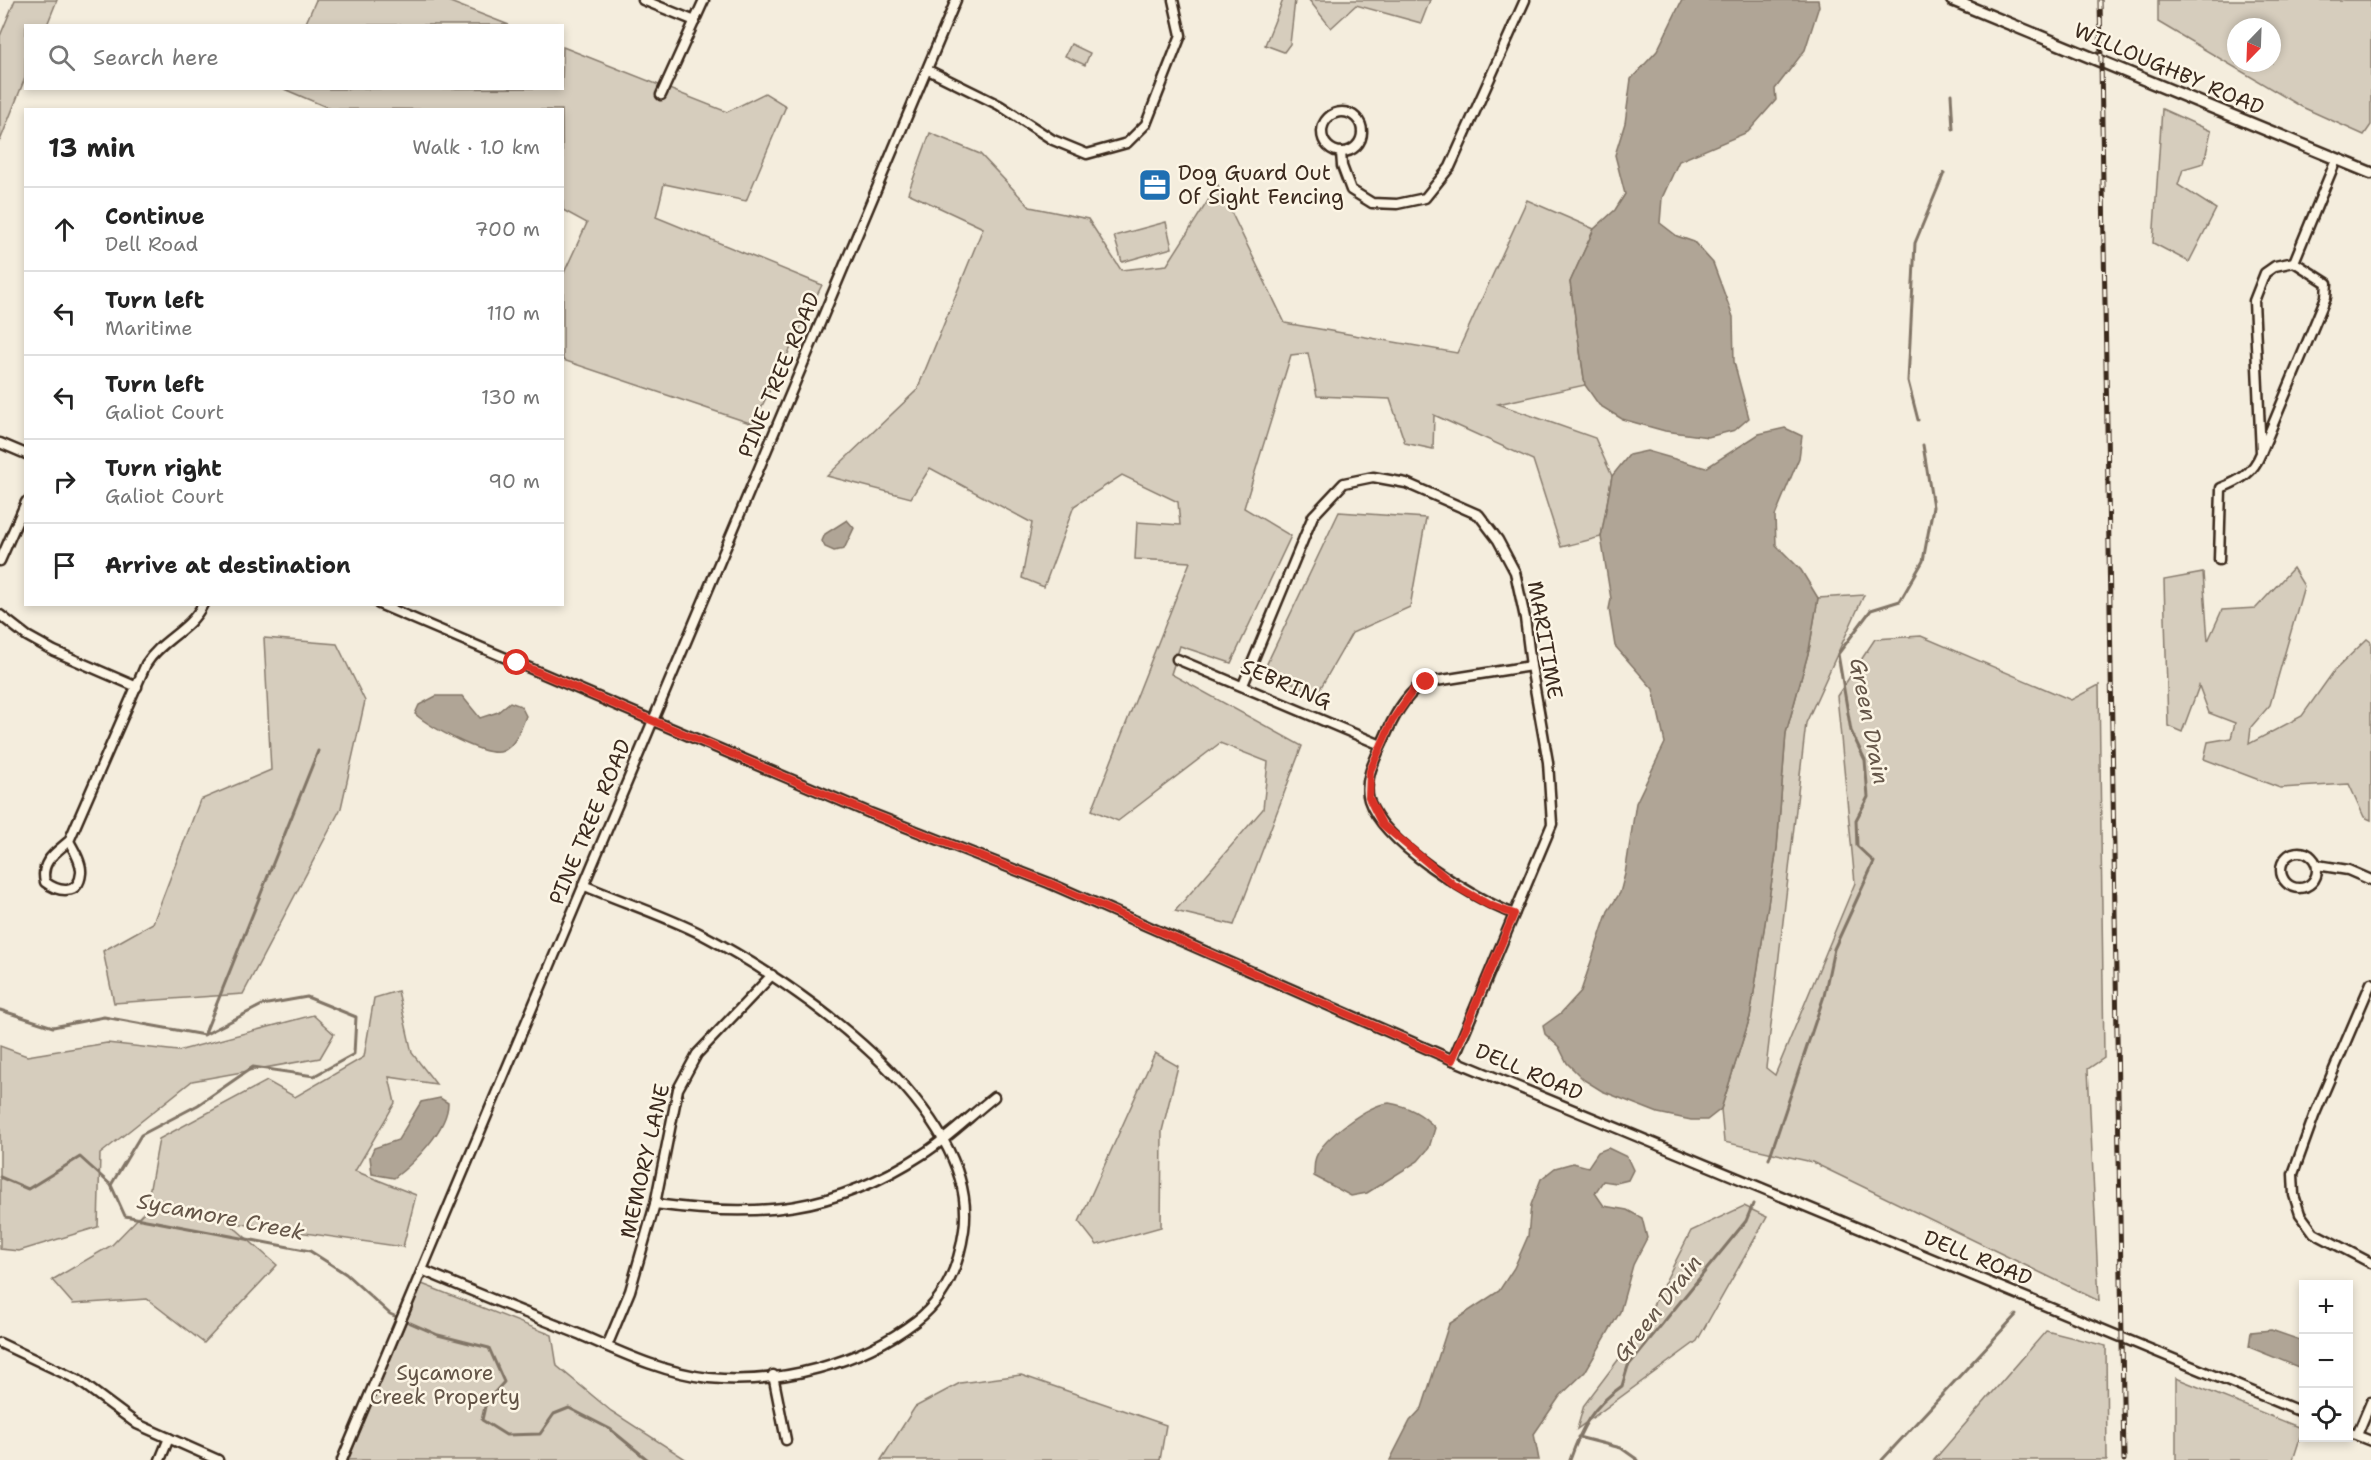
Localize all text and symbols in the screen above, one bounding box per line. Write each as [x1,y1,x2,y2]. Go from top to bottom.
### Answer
street label: WILLOUGHBY ROAD [2070,16,2268,122]
north arrow [2227,18,2281,72]
search box [24,24,564,90]
icon: search [45,41,78,74]
text: Search here [93,43,219,72]
text: 13 min [48,130,135,165]
text: Walk · 1.0 km [412,134,540,160]
place label: Dog Guard Out Of Sight Fencing [1178,159,1344,211]
office icon: Dog Guard Out Of Sight Fencing [1137,167,1173,203]
text: Continue [105,202,205,231]
icon: ahead [48,213,81,246]
text: 700 m [475,216,540,242]
text: Dell Road [105,231,198,257]
text: Turn left [105,286,204,315]
street label: PINE TREE ROAD [731,288,827,462]
icon: left [48,297,81,330]
text: 110 m [486,300,540,326]
text: Maritime [105,315,193,341]
text: Turn left [105,370,204,399]
icon: left [48,381,81,414]
text: 130 m [481,384,540,410]
text: Galiot Court [105,399,224,425]
text: Turn right [105,454,222,483]
icon: right [48,465,81,498]
text: 90 m [488,468,540,494]
text: Galiot Court [105,483,224,509]
icon: arrive [48,549,81,582]
text: Arrive at destination [105,551,351,580]
street label: MARITIME [1521,579,1569,701]
route start [503,649,529,675]
street label: SEBRING [1236,652,1336,716]
water label: Green Drain [1843,655,1896,787]
route end [1412,668,1438,694]
street label: PINE TREE ROAD [542,735,638,909]
street label: DELL ROAD [1471,1037,1587,1107]
street label: MEMORY LANE [614,1081,676,1241]
water label: Sycamore Creek [135,1186,307,1247]
street label: DELL ROAD [1920,1224,2036,1292]
water label: Green Drain [1606,1249,1708,1368]
map controls [2299,1280,2353,1442]
button: + [2299,1280,2353,1334]
button: − [2299,1334,2353,1388]
park label: Sycamore Creek Property [370,1359,520,1411]
button: locate [2299,1388,2353,1442]

